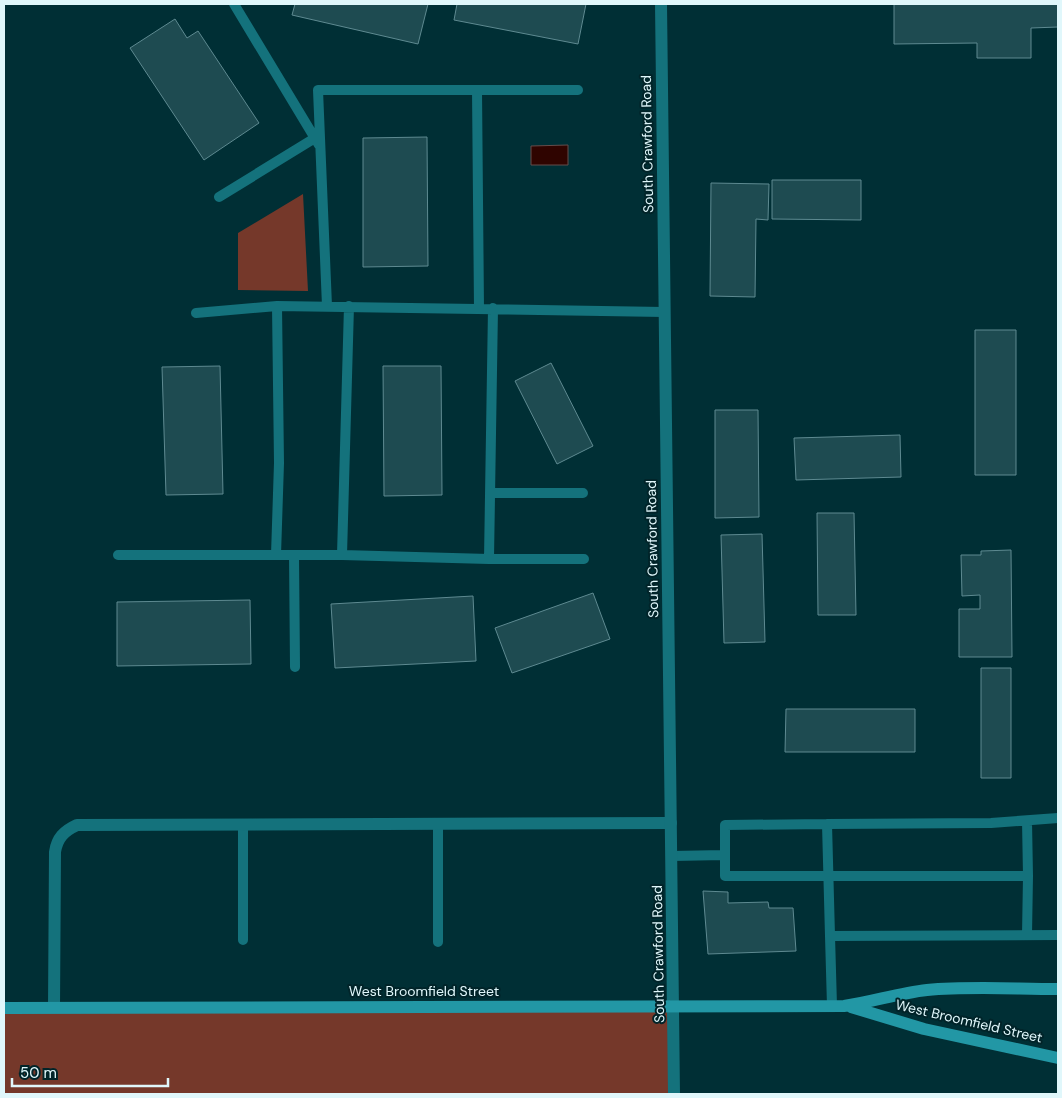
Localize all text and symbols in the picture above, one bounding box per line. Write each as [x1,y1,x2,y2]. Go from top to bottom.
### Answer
street label: South Crawford Road [637,75,657,213]
street label: South Crawford Road [642,480,662,618]
street label: South Crawford Road [648,885,668,1023]
street label: West Broomfield Street [349,982,499,1000]
street label: West Broomfield Street [894,995,1044,1047]
scale bar [12,1056,169,1088]
text: 50 m [20,1063,57,1083]

